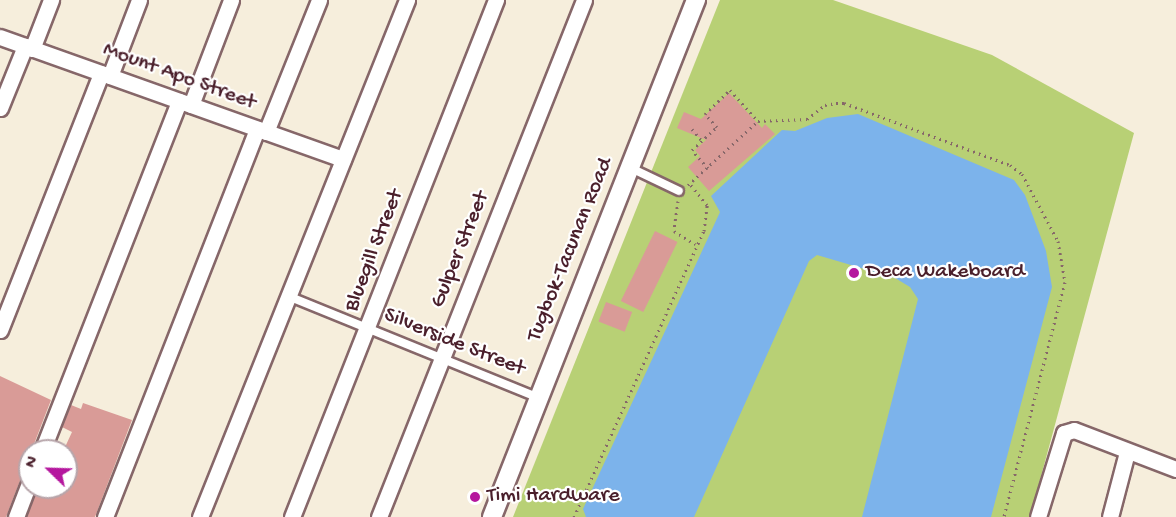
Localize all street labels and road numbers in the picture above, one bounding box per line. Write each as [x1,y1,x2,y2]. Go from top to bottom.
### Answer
street label: Mount Apo Street [99,37,259,117]
street label: Tugbok-Tacunan Road [522,154,620,346]
street label: Bluegill Street [340,186,410,316]
street label: Gulper Street [426,188,496,312]
street label: Silverside Street [380,303,528,383]

